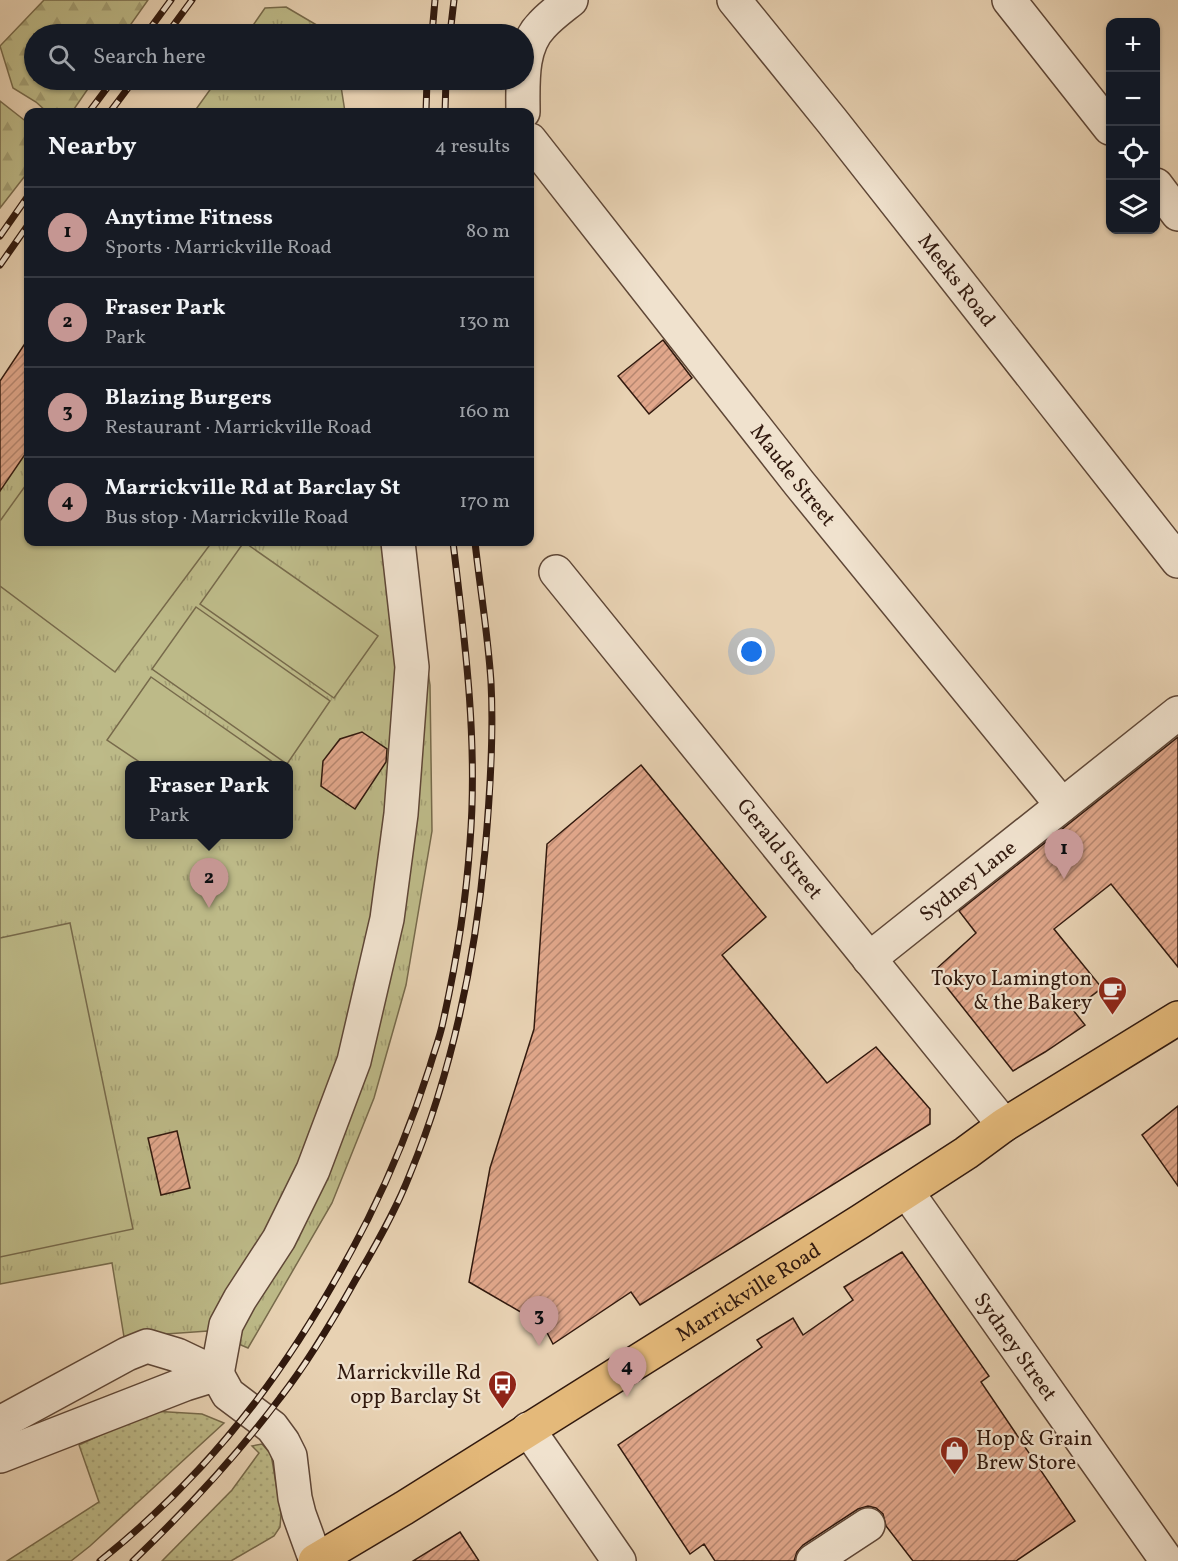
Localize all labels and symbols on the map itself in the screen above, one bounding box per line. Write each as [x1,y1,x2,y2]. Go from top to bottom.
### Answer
street label: Meeks Road [910,228,1002,334]
street label: Maude Street [742,419,842,533]
your location [737,637,766,666]
street label: Gerald Street [729,793,829,906]
pin: 1 [1044,830,1084,879]
street label: Sydney Lane [914,834,1023,929]
pin: 2 [190,858,228,908]
place label: Tokyo Lamington & the Bakery [931,965,1093,1018]
cafe icon: Tokyo Lamington & the Bakery [1097,974,1129,1016]
street label: Marrickville Road [671,1237,827,1350]
street label: Sydney Street [966,1287,1063,1408]
pin: 3 [520,1296,558,1346]
pin: 4 [608,1348,646,1397]
place label: Marrickville Rd opp Barclay St [337,1359,481,1412]
bus stop icon: Marrickville Rd opp Barclay St [486,1368,518,1410]
place label: Hop & Grain Brew Store [976,1425,1092,1478]
shop icon: Hop & Grain Brew Store [939,1434,971,1476]

